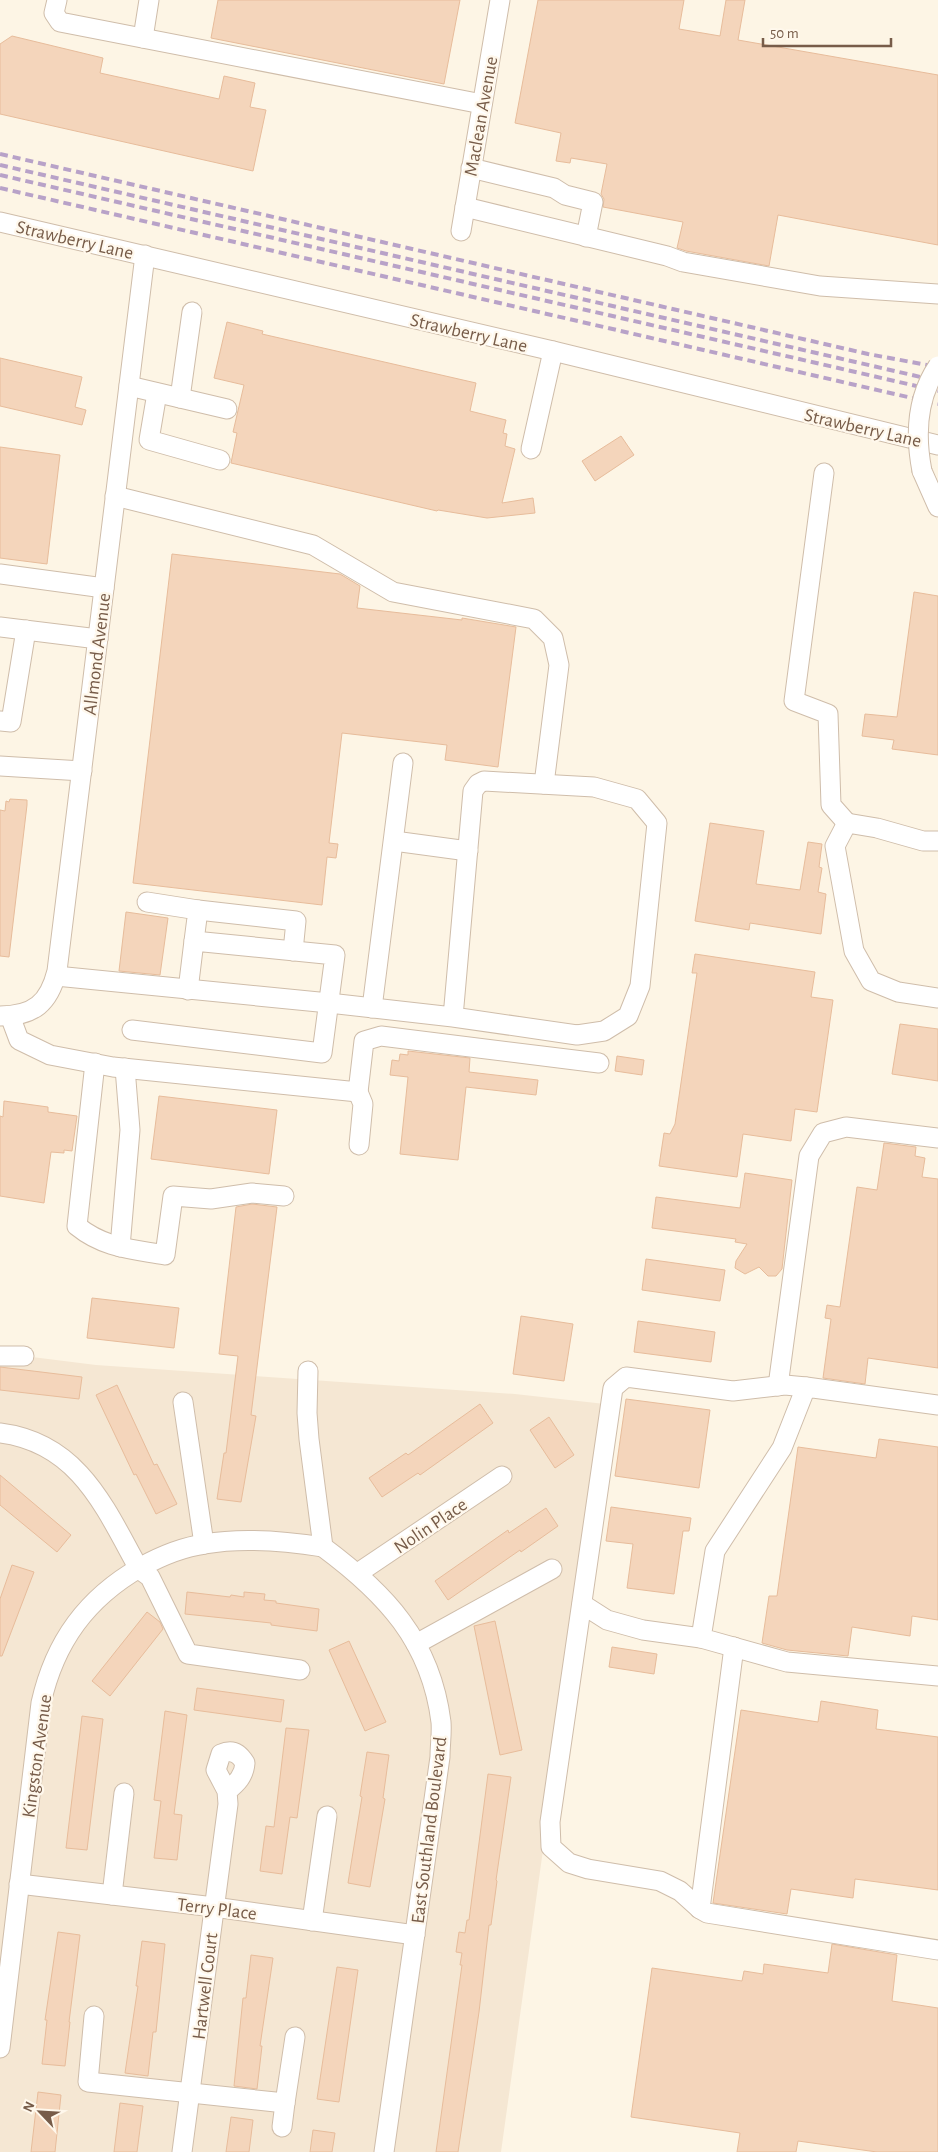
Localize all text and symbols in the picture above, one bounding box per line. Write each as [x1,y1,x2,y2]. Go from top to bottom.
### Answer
scale bar [763,15,890,47]
text: 50 m [770,26,799,41]
street label: Maclean Avenue [462,55,501,178]
street label: Strawberry Lane [14,218,135,263]
street label: Strawberry Lane [408,311,529,356]
street label: Strawberry Lane [802,406,923,451]
street label: Allmond Avenue [81,592,114,716]
street label: Nolin Place [391,1495,471,1557]
street label: Kingston Avenue [19,1693,56,1819]
street label: East Southland Boulevard [409,1735,450,1925]
street label: Terry Place [176,1895,258,1924]
street label: Hartwell Court [189,1932,221,2041]
north arrow [15,2087,65,2137]
text: N [21,2100,38,2114]

